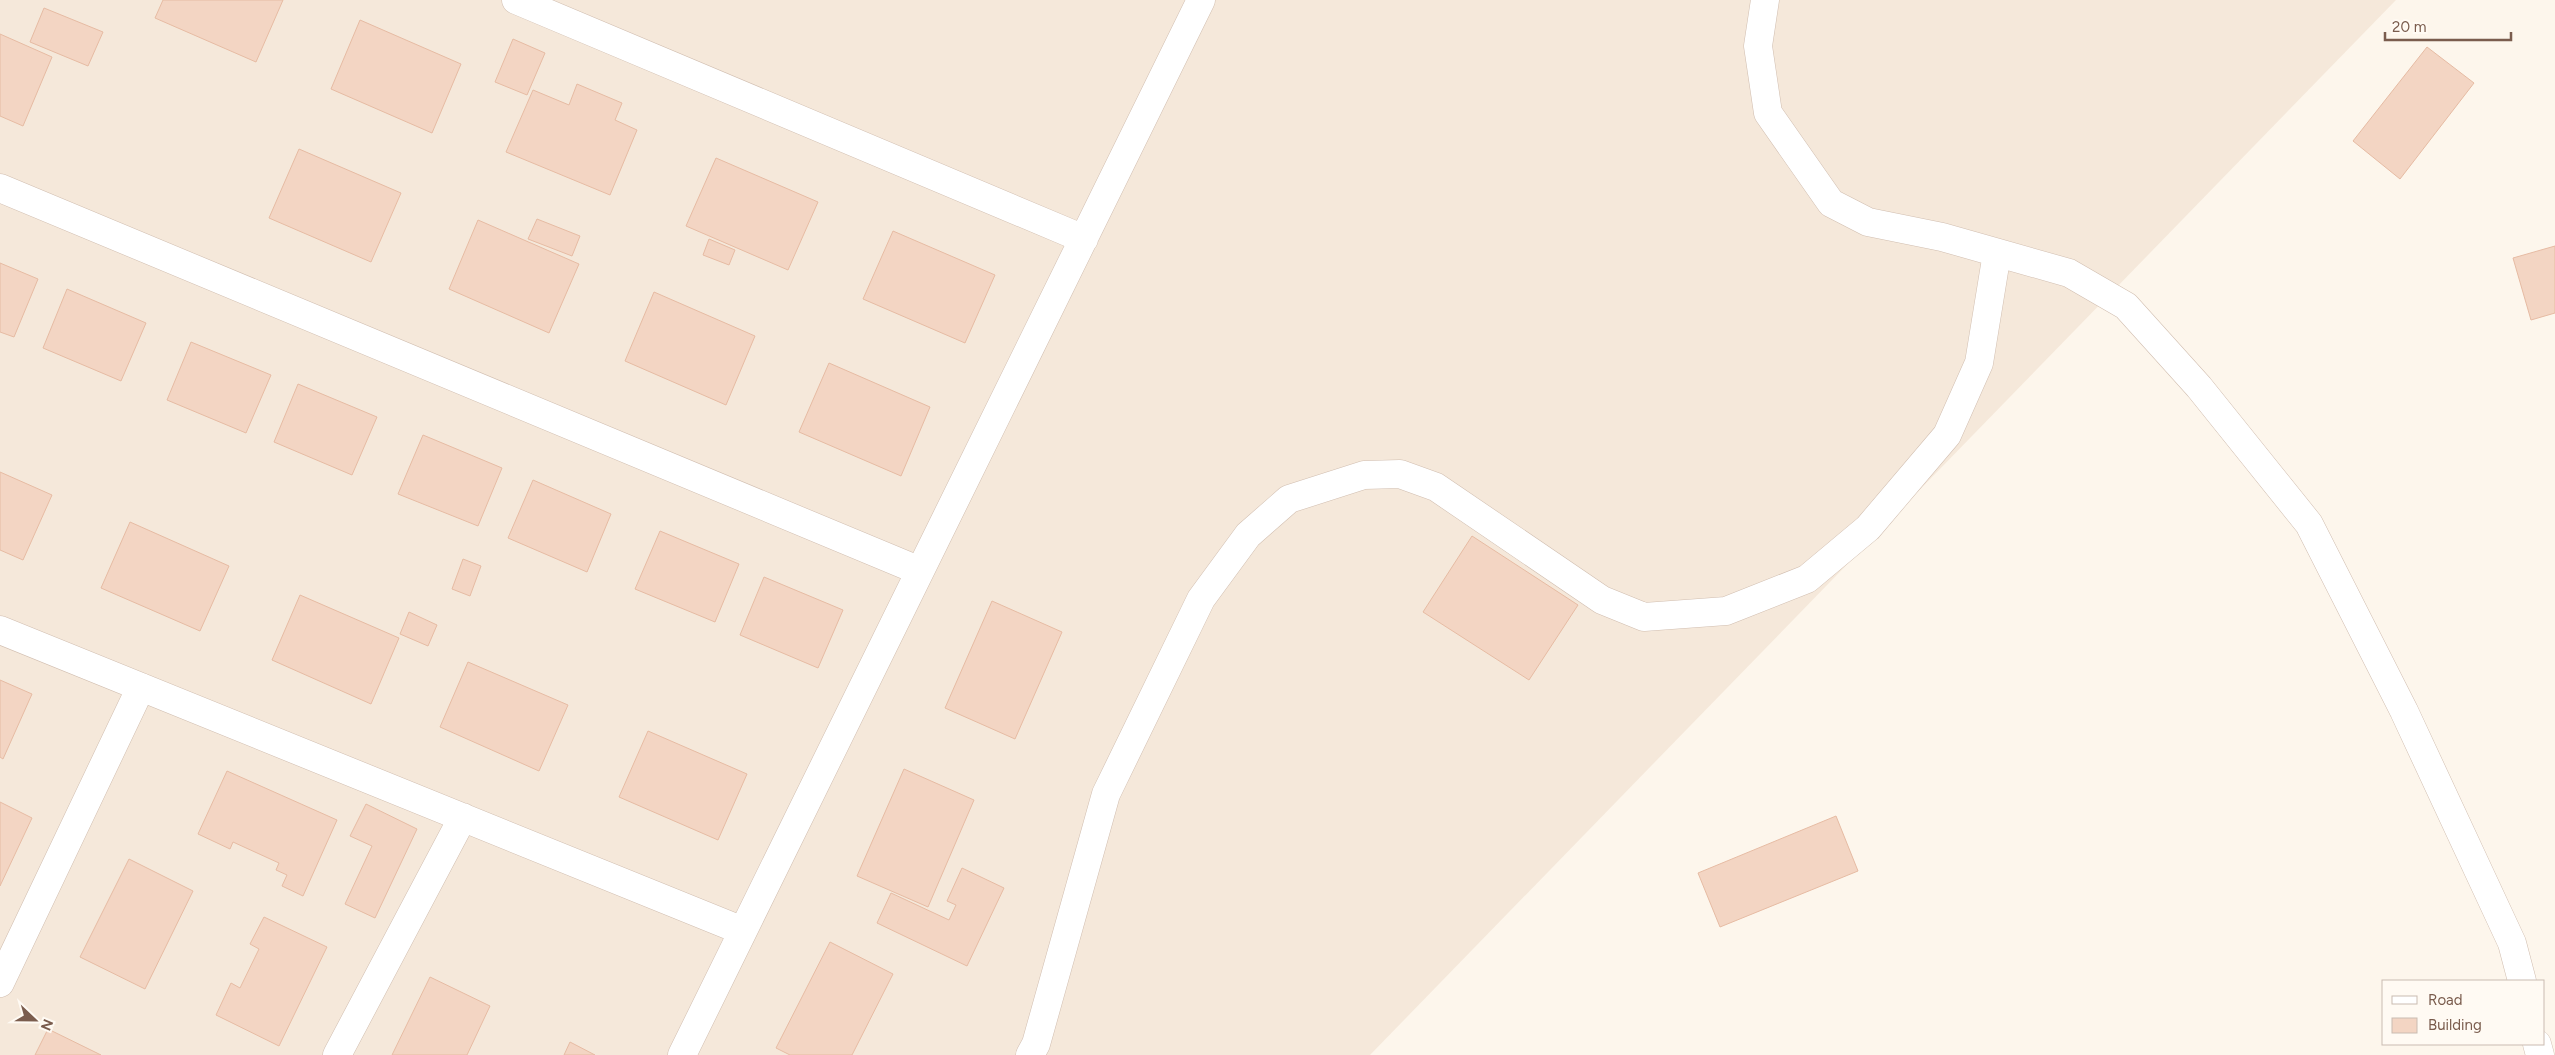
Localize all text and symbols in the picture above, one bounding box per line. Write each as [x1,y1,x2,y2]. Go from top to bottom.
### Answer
scale bar [2385,10,2511,42]
text: 20 m [2392,18,2426,36]
legend [2382,980,2545,1045]
text: Road [2428,991,2463,1009]
north arrow [10,995,60,1045]
text: N [37,1016,56,1033]
text: Building [2428,1016,2482,1034]

